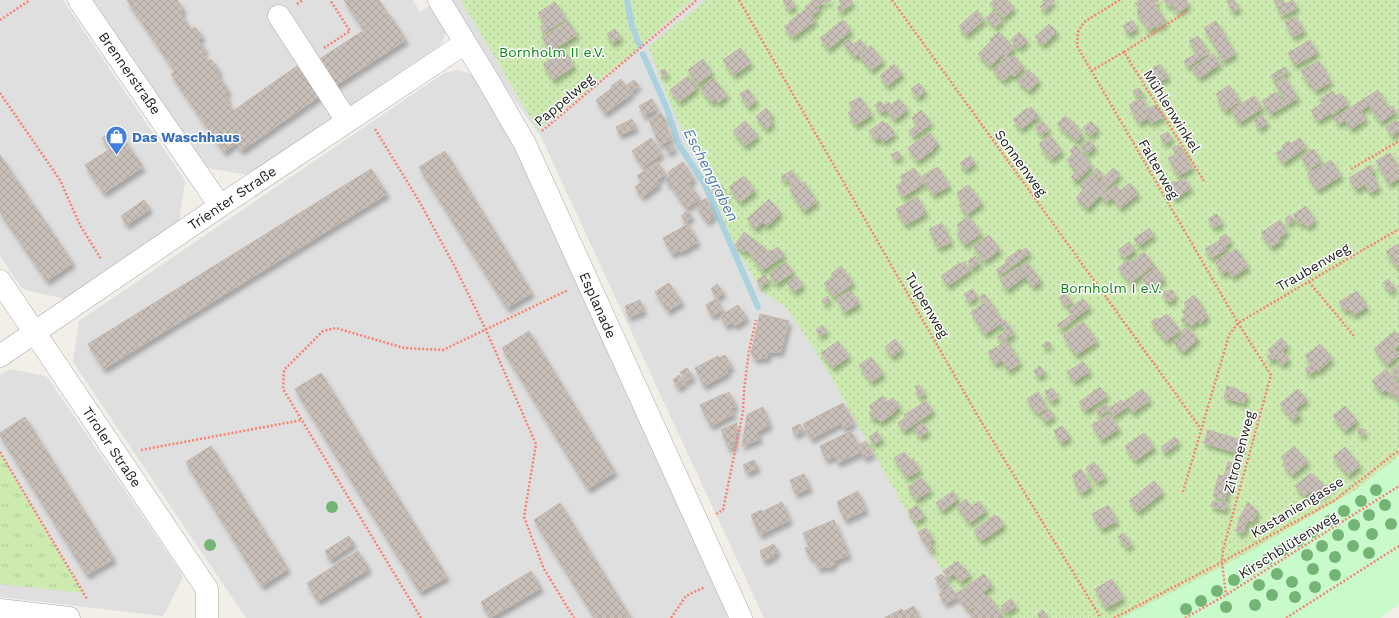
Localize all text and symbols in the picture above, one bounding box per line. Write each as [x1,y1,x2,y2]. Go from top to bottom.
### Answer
street label: Brennerstraße [96,29,164,117]
park label: Bornholm II e.V. [499,44,605,60]
street label: Mühlenwinkel [1140,67,1204,156]
street label: Pappelweg [531,70,598,130]
shop icon: Das Waschhaus [104,124,130,157]
water label: Eschengraben [680,125,742,225]
street label: Sonnenweg [992,127,1051,200]
place label: Das Waschhaus [132,129,240,145]
street label: Falterweg [1135,136,1183,202]
street label: Trienter Straße [185,163,279,233]
street label: Traubenweg [1273,239,1353,294]
street label: Esplanade [576,269,620,341]
street label: Tulpenweg [902,269,952,341]
park label: Bornholm I e.V. [1060,280,1162,296]
street label: Tiroler Straße [79,404,145,490]
street label: Zitronenweg [1220,409,1258,495]
street label: Kastaniengasse [1248,473,1346,541]
street label: Kirschblütenweg [1236,508,1341,582]

